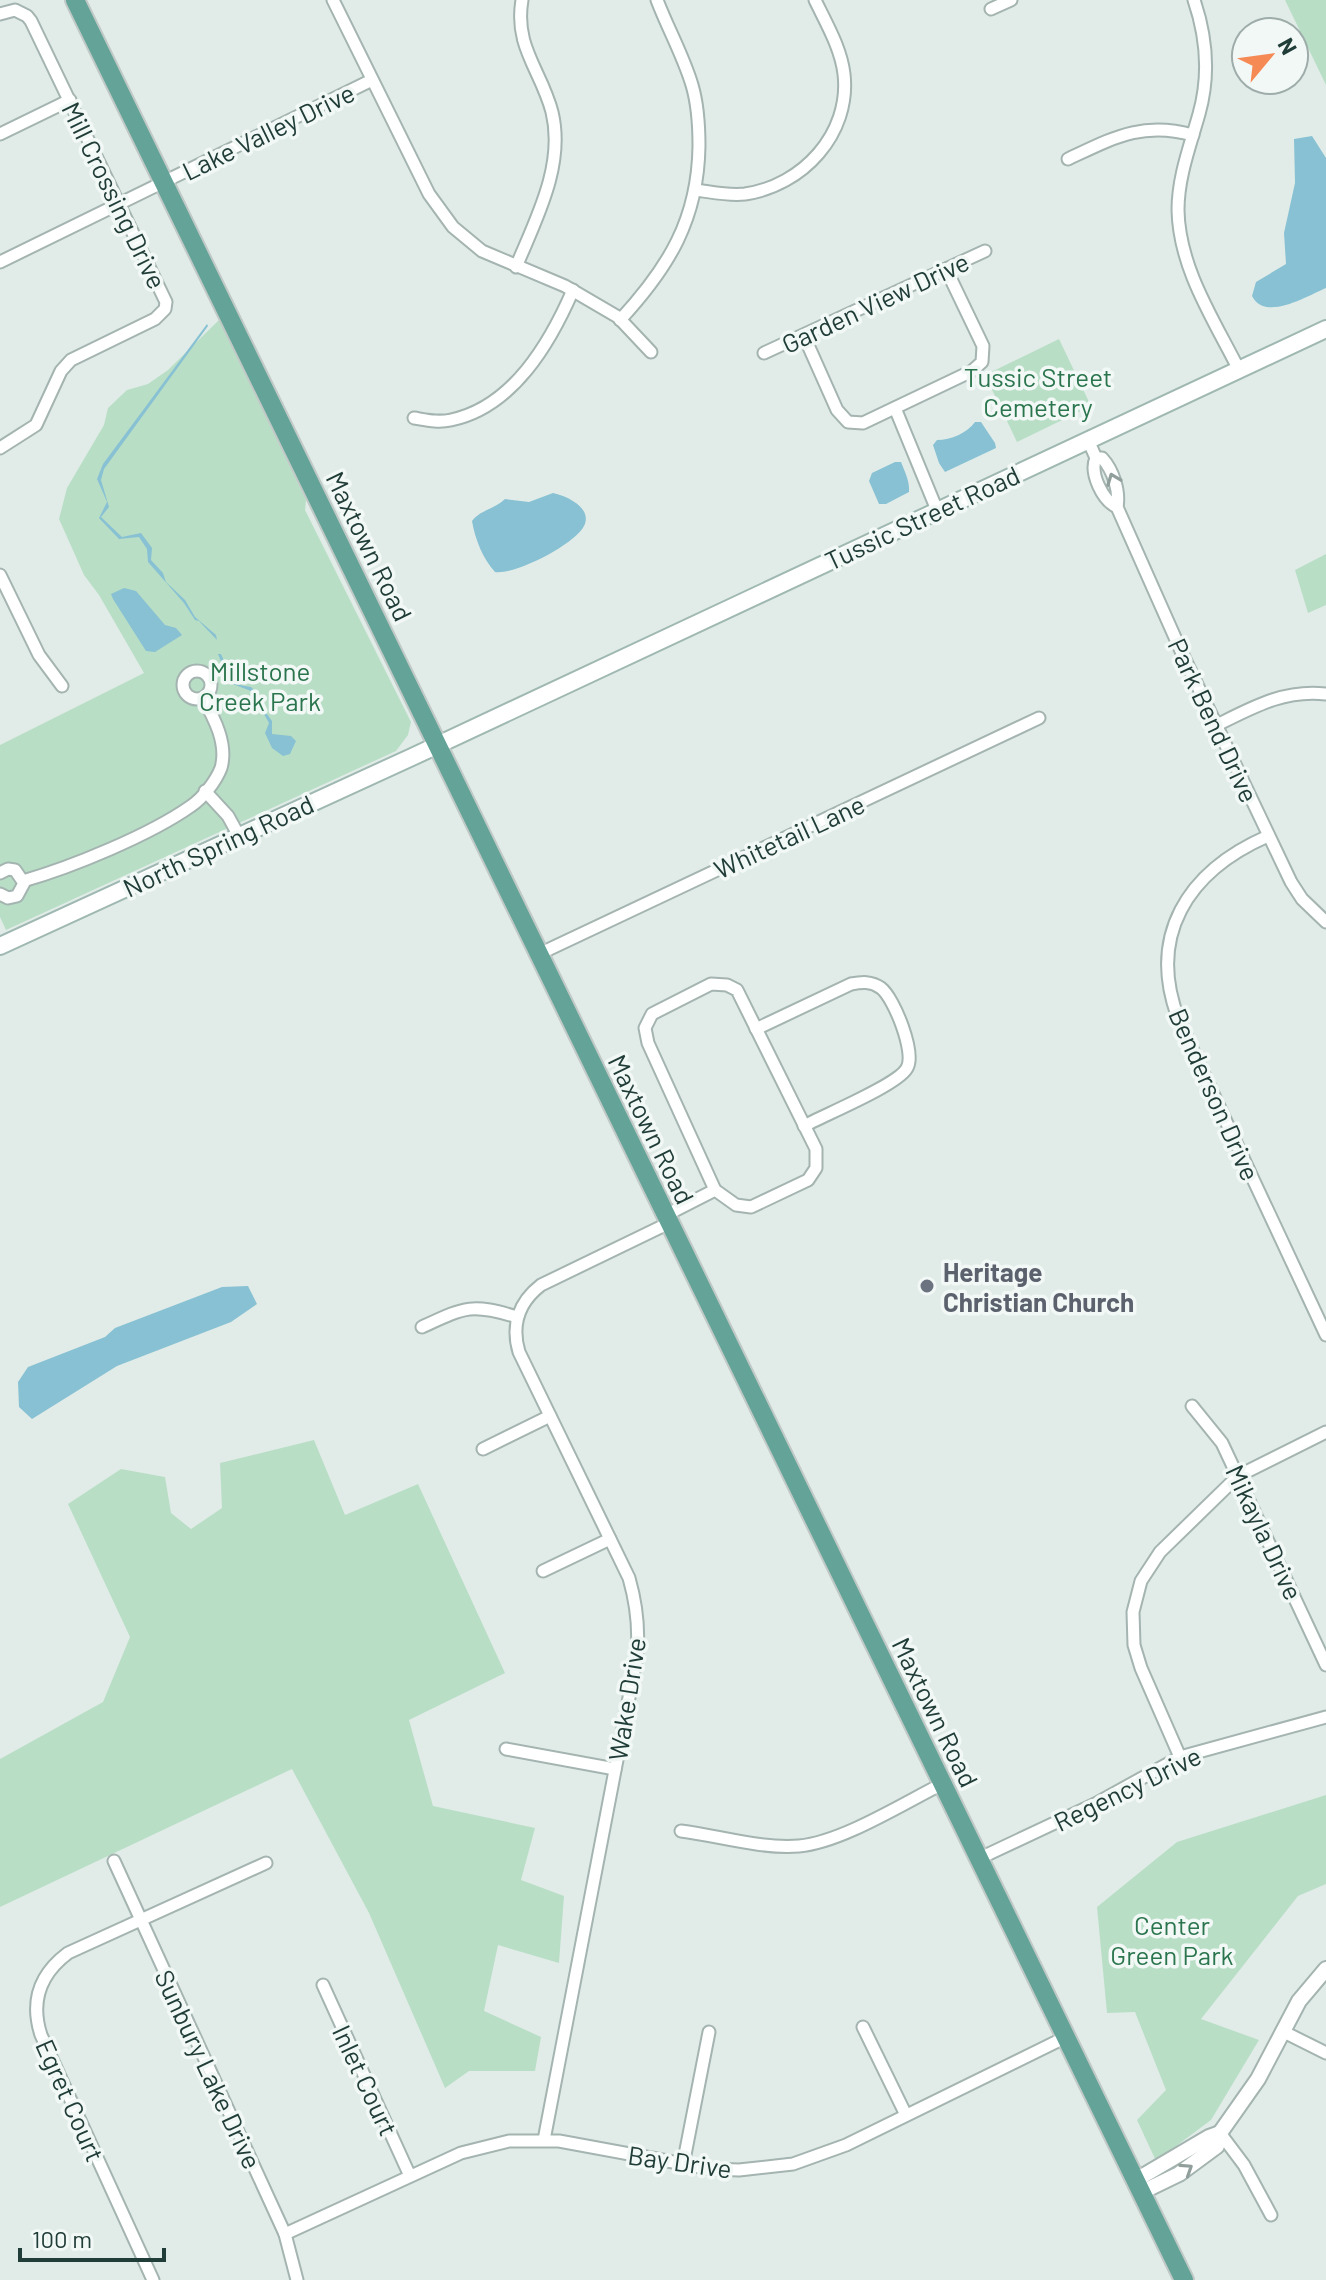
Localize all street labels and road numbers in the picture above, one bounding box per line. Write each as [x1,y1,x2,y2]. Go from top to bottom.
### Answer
street label: Lake Valley Drive [177,76,359,186]
street label: Mill Crossing Drive [56,97,174,293]
street label: Garden View Drive [776,245,974,359]
street label: Tussic Street Road [820,458,1024,576]
street label: Maxtown Road [320,466,420,626]
street label: Park Bend Drive [1162,633,1266,807]
street label: North Spring Road [118,787,318,903]
street label: Whitetail Lane [709,788,869,884]
street label: Benderson Drive [1163,1003,1267,1185]
street label: Maxtown Road [602,1049,702,1209]
street label: Mikayla Drive [1220,1459,1310,1605]
street label: Maxtown Road [886,1632,986,1792]
street label: Wake Drive [601,1635,651,1763]
street label: Regency Drive [1048,1739,1206,1837]
street label: Sunbury Lake Drive [149,1964,269,2174]
street label: Inlet Court [327,2020,405,2140]
street label: Egret Court [30,2034,112,2166]
street label: Bay Drive [626,2138,734,2184]

